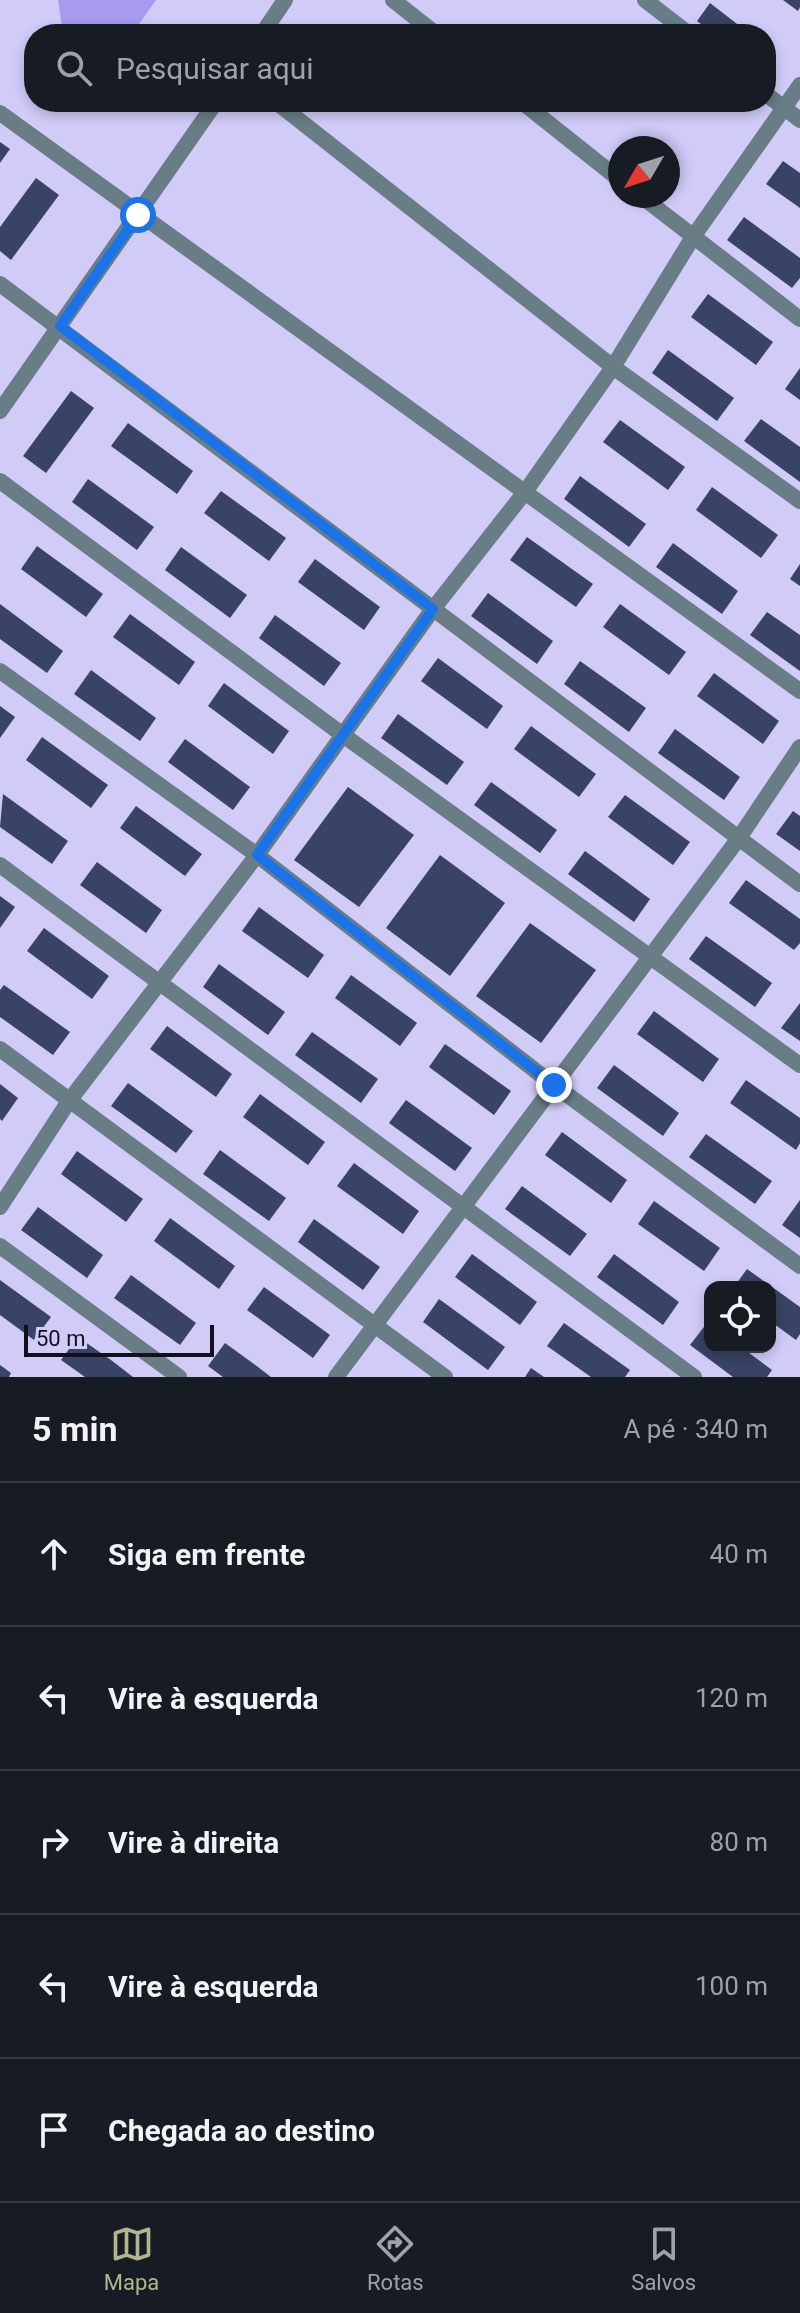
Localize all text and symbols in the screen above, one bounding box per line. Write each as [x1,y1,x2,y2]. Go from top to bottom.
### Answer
search box [24,24,776,112]
icon: search [52,46,96,90]
text: Pesquisar aqui [116,51,314,86]
north arrow [608,136,680,208]
route start [120,197,156,233]
route end [536,1067,572,1103]
map controls [704,1281,776,1353]
button: locate [704,1281,776,1353]
scale bar [24,1321,214,1357]
text: 50 m [36,1326,85,1351]
text: 5 min [32,1409,117,1449]
text: A pé · 340 m [623,1414,768,1444]
icon: ahead [32,1532,76,1576]
text: Siga em frente [108,1537,306,1572]
text: 40 m [710,1539,768,1569]
icon: left [32,1676,76,1720]
text: Vire à esquerda [108,1681,319,1716]
text: 120 m [695,1683,768,1713]
icon: right [32,1820,76,1864]
text: Vire à direita [108,1825,279,1860]
text: 80 m [710,1827,768,1857]
icon: left [32,1964,76,2008]
text: Vire à esquerda [108,1969,319,2004]
text: 100 m [695,1971,768,2001]
icon: arrive [32,2108,76,2152]
text: Chegada ao destino [108,2113,375,2148]
tab: Mapa [104,2222,159,2295]
tab: Rotas [367,2222,424,2295]
tab: Salvos [631,2222,696,2295]

